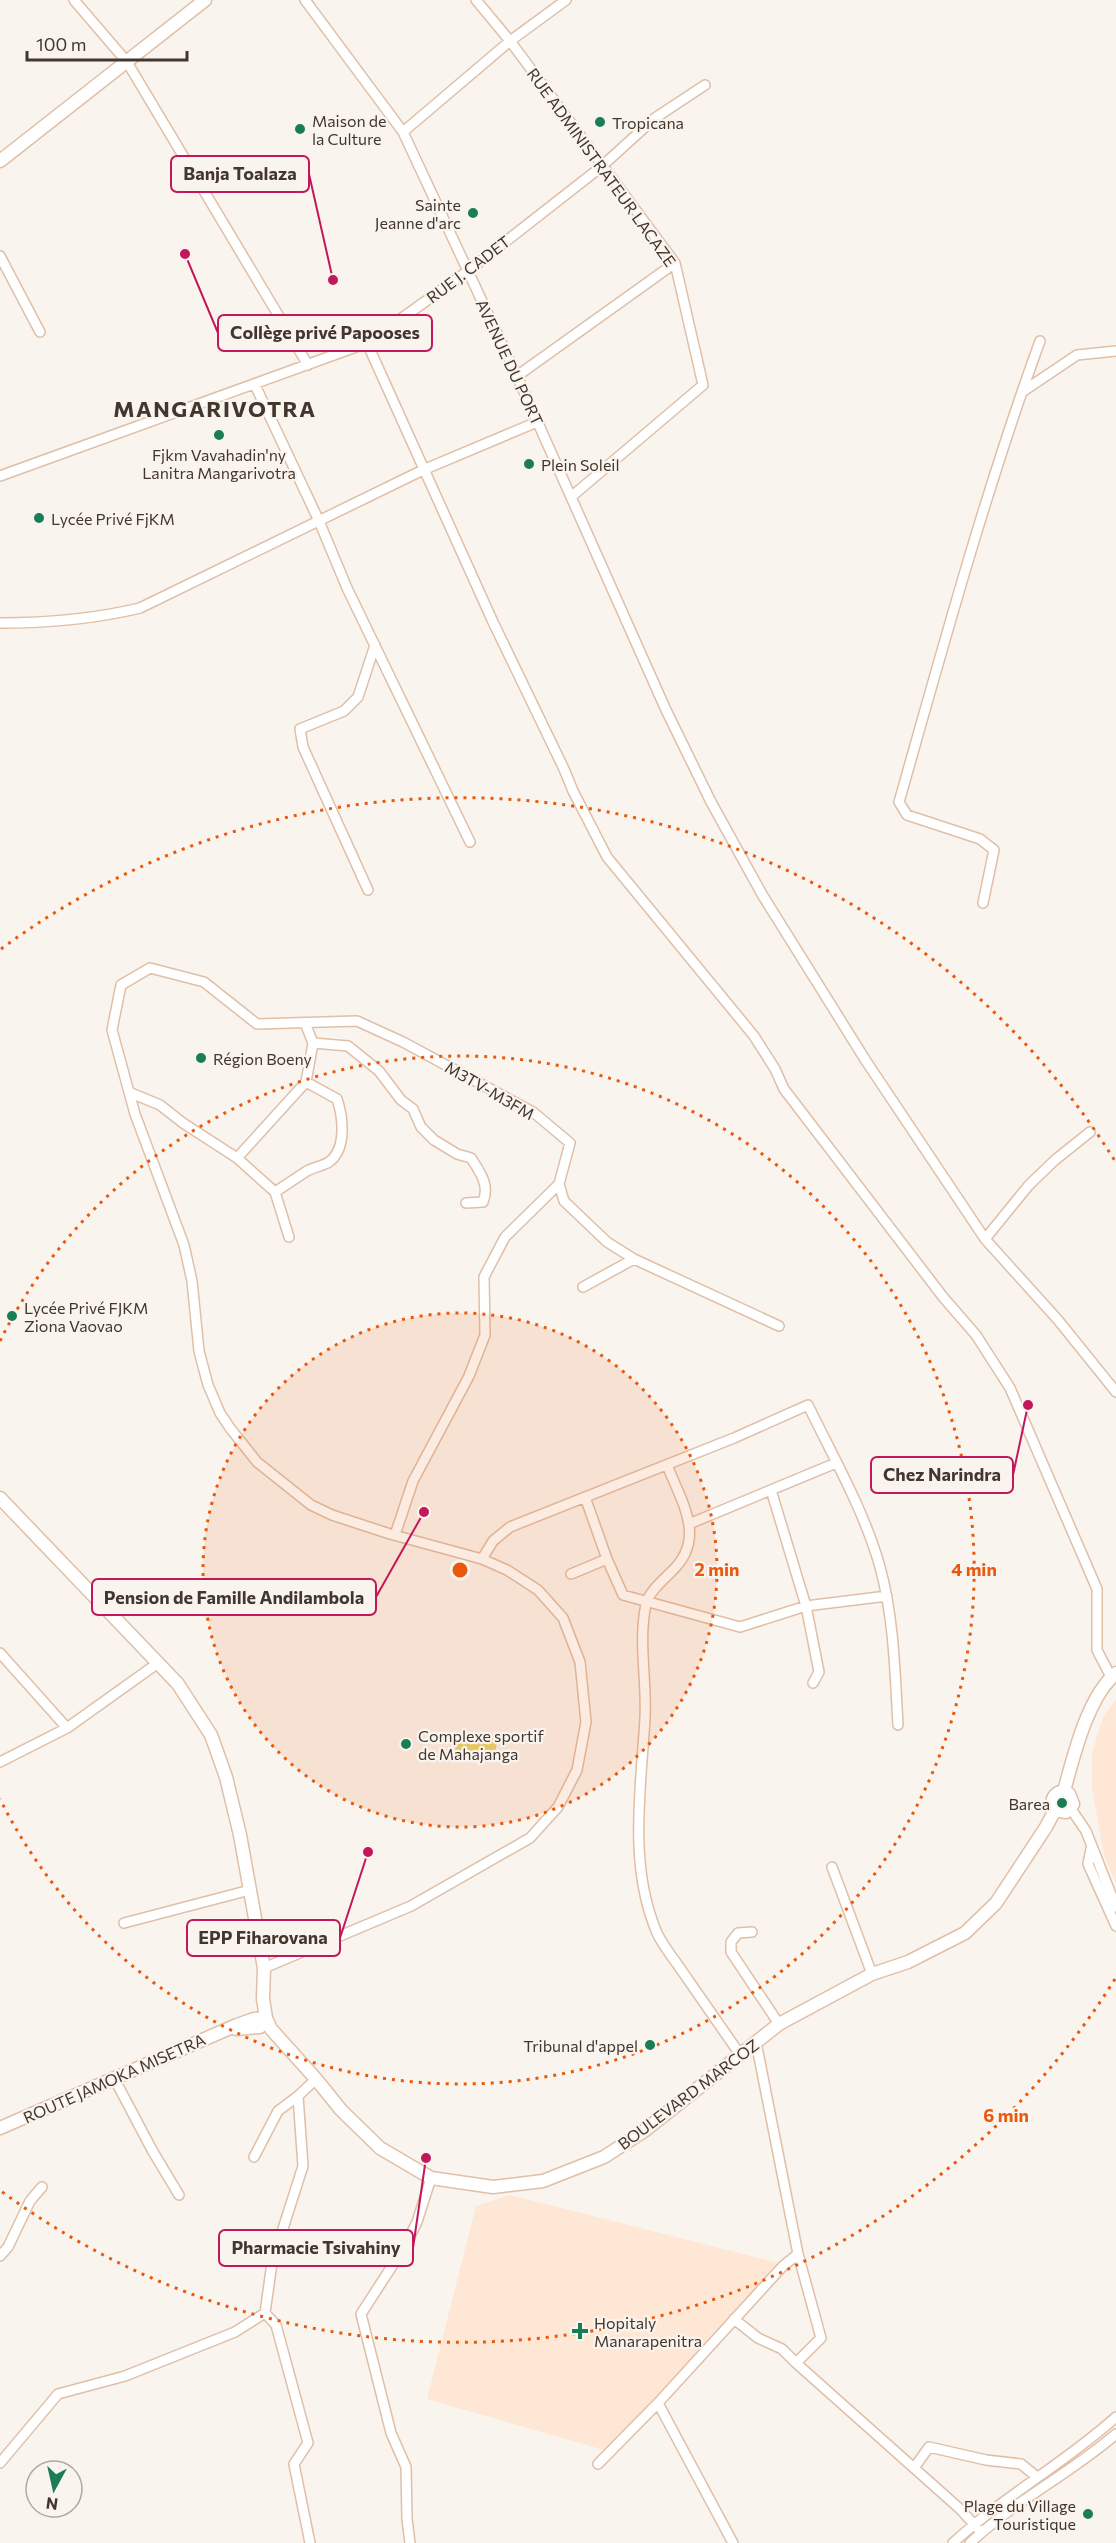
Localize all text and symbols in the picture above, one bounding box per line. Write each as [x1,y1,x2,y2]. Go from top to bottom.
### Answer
scale bar [27,24,188,62]
text: 100 m [36,33,86,55]
street label: RUE ADMINISTRATEUR LACAZE [524,64,680,270]
place label: Maison de la Culture [312,111,386,148]
place label: Tropicana [612,113,684,132]
marker: Tropicana [593,115,607,129]
marker: Maison de la Culture [293,122,307,136]
callout: Banja Toalaza [171,156,309,192]
text: Banja Toalaza [183,162,297,184]
place label: Sainte Jeanne d'arc [375,195,461,232]
marker: Sainte Jeanne d'arc [466,206,480,220]
street label: RUE J. CADET [422,231,514,307]
street label: AVENUE DU PORT [472,296,548,428]
callout: Collège privé Papooses [218,315,432,351]
text: Collège privé Papooses [230,321,420,343]
district label: MANGARIVOTRA [113,395,317,422]
marker: Fjkm Vavahadin'ny Lanitra Mangarivotra [212,428,226,442]
place label: Fjkm Vavahadin'ny Lanitra Mangarivotra [142,445,296,482]
place label: Plein Soleil [541,455,620,474]
marker: Plein Soleil [522,457,536,471]
place label: Lycée Privé FjKM [51,509,175,528]
marker: Lycée Privé FjKM [32,511,46,525]
place label: Région Boeny [213,1049,312,1068]
marker: Région Boeny [194,1051,208,1065]
street label: M3TV-M3FM [442,1057,538,1123]
place label: Lycée Privé FJKM Ziona Vaovao [24,1298,148,1335]
marker: Lycée Privé FJKM Ziona Vaovao [5,1309,19,1323]
callout: Chez Narindra [871,1457,1013,1493]
text: Chez Narindra [883,1463,1001,1485]
text: 2 min [695,1558,739,1580]
text: 4 min [951,1558,997,1580]
centre of rings [450,1560,470,1580]
callout: Pension de Famille Andilambola [92,1579,376,1615]
text: Pension de Famille Andilambola [104,1586,364,1608]
place label: Complexe sportif de Mahajanga [418,1726,544,1763]
marker: Complexe sportif de Mahajanga [399,1737,413,1751]
place label: Barea [1008,1794,1050,1813]
marker: Barea [1055,1796,1069,1810]
callout: EPP Fiharovana [187,1920,340,1956]
text: EPP Fiharovana [198,1926,328,1948]
street label: ROUTE JAMOKA MISETRA [20,2029,208,2127]
street label: BOULEVARD MARCOZ [614,2035,762,2153]
place label: Tribunal d'appel [523,2036,638,2055]
marker: Tribunal d'appel [643,2038,657,2052]
text: 6 min [983,2104,1029,2126]
callout: Pharmacie Tsivahiny [219,2230,413,2266]
text: Pharmacie Tsivahiny [231,2236,401,2258]
place label: Hopitaly Manarapenitra [594,2313,702,2350]
marker: Hopitaly Manarapenitra [571,2322,589,2340]
north arrow [24,2459,84,2519]
text: N [45,2494,59,2515]
place label: Plage du Village Touristique [964,2496,1076,2533]
marker: Plage du Village Touristique [1081,2507,1095,2521]

